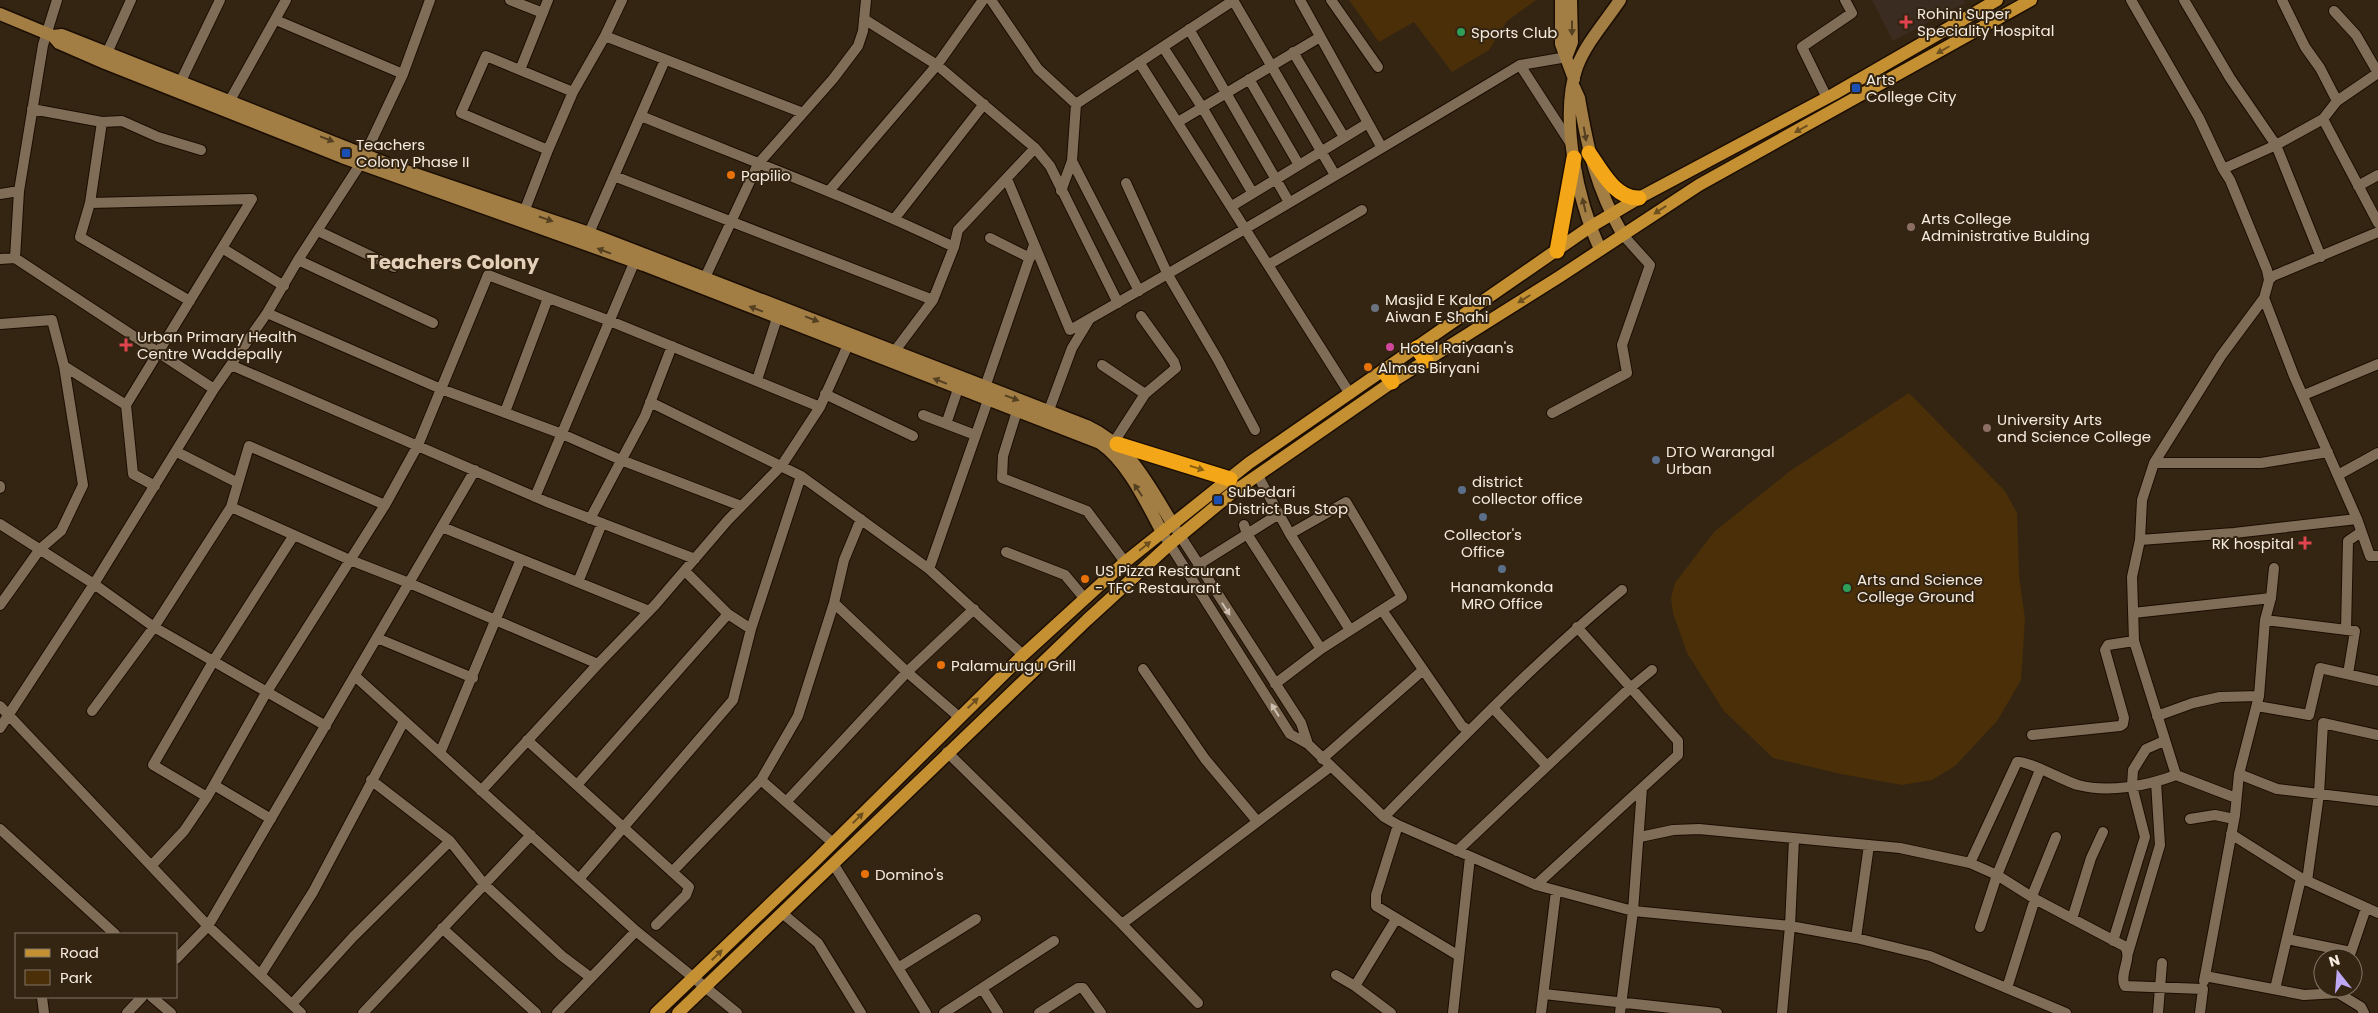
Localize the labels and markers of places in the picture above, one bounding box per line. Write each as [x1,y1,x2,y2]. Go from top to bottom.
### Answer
place label: Rohini Super Speciality Hospital [1917,3,2054,41]
marker: Rohini Super Speciality Hospital [1899,15,1913,29]
place label: Sports Club [1471,22,1557,43]
marker: Sports Club [1455,26,1467,38]
place label: Arts College City [1866,69,1957,107]
marker: Arts College City [1850,82,1862,94]
place label: Teachers Colony Phase II [356,134,469,172]
marker: Teachers Colony Phase II [340,147,352,159]
place label: Papilio [741,165,791,186]
marker: Papilio [725,169,737,181]
place label: Arts College Administrative Bulding [1921,208,2090,246]
marker: Arts College Administrative Bulding [1905,221,1917,233]
place label: Masjid E Kalan Aiwan E Shahi [1385,289,1492,327]
marker: Masjid E Kalan Aiwan E Shahi [1369,302,1381,314]
place label: Urban Primary Health Centre Waddepally [137,326,297,364]
place label: Hotel Raiyaan's [1400,337,1514,358]
marker: Urban Primary Health Centre Waddepally [119,338,133,352]
marker: Hotel Raiyaan's [1384,341,1396,353]
place label: Almas Biryani [1378,357,1480,378]
marker: Almas Biryani [1362,361,1374,373]
place label: University Arts and Science College [1997,409,2151,447]
marker: University Arts and Science College [1981,422,1993,434]
place label: DTO Warangal Urban [1666,441,1775,479]
marker: DTO Warangal Urban [1650,454,1662,466]
place label: district collector office [1472,471,1583,509]
place label: Subedari District Bus Stop [1228,481,1348,519]
marker: district collector office [1456,484,1468,496]
marker: Subedari District Bus Stop [1212,494,1224,506]
marker: Collector's Office [1477,511,1489,523]
place label: Collector's Office [1444,524,1522,562]
place label: RK hospital [2212,533,2294,554]
marker: RK hospital [2298,536,2312,550]
place label: US Pizza Restaurant - TFC Restaurant [1095,560,1240,598]
marker: Hanamkonda MRO Office [1496,563,1508,575]
place label: Arts and Science College Ground [1857,569,1983,607]
marker: US Pizza Restaurant - TFC Restaurant [1079,573,1091,585]
place label: Hanamkonda MRO Office [1451,576,1553,614]
marker: Arts and Science College Ground [1841,582,1853,594]
place label: Palamurugu Grill [951,655,1076,676]
marker: Palamurugu Grill [935,659,947,671]
place label: Domino's [875,864,944,885]
marker: Domino's [859,868,871,880]

